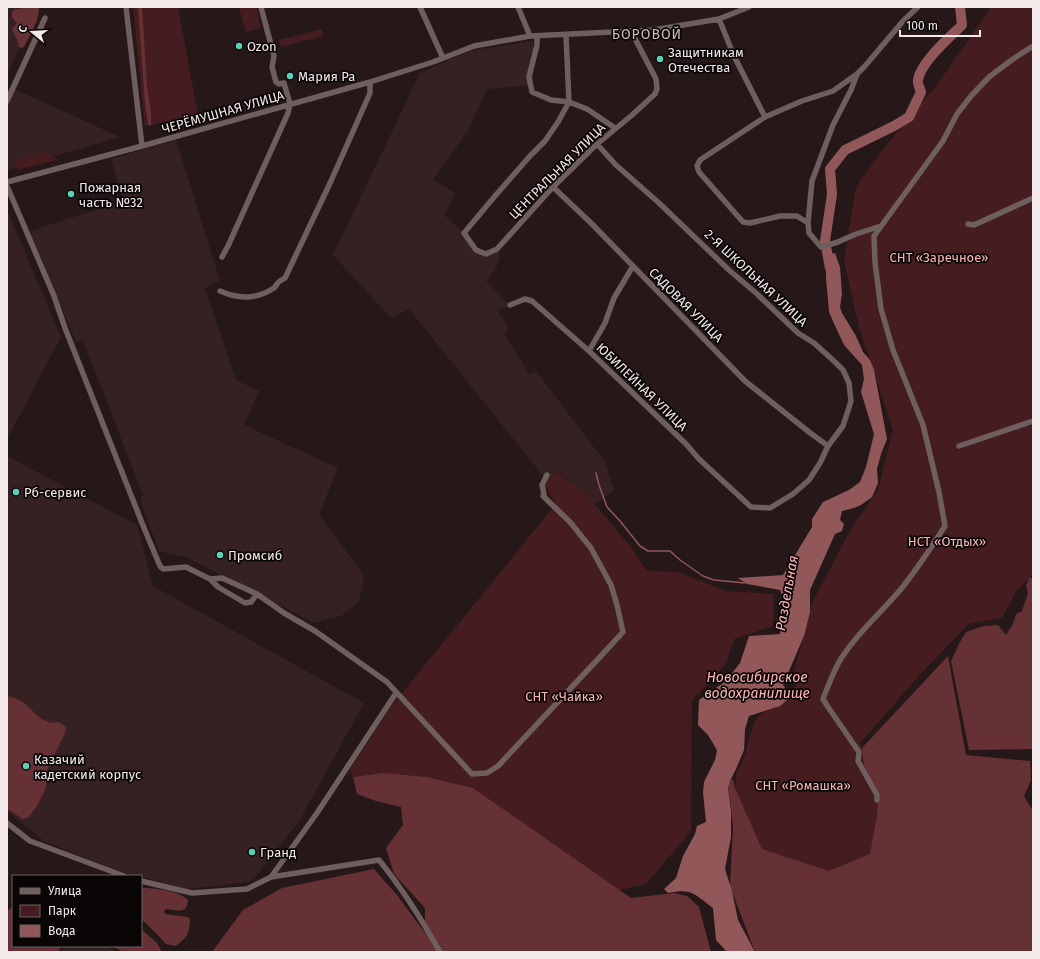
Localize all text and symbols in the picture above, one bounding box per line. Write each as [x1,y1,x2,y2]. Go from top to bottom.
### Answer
north arrow [12,12,52,52]
scale bar [900,12,980,38]
text: 100 m [906,19,938,33]
text: С [16,23,30,34]
district label: БОРОВОЙ [612,26,682,43]
place label: Ozon [247,39,277,54]
marker: Ozon [234,41,244,51]
place label: Защитникам Отечества [668,45,744,75]
marker: Защитникам Отечества [655,54,665,64]
place label: Мария Ра [298,69,355,84]
marker: Мария Ра [285,71,295,81]
street label: ЧЕРЁМУШНАЯ УЛИЦА [160,87,286,137]
street label: ЦЕНТРАЛЬНАЯ УЛИЦА [506,120,608,222]
place label: Пожарная часть №32 [79,180,143,210]
marker: Пожарная часть №32 [66,189,76,199]
street label: 2-Я ШКОЛЬНАЯ УЛИЦА [702,226,811,330]
park label: СНТ «Заречное» [890,250,988,265]
street label: САДОВАЯ УЛИЦА [646,265,727,346]
street label: ЮБИЛЕЙНАЯ УЛИЦА [593,340,691,435]
place label: Рб-сервис [24,485,86,500]
marker: Рб-сервис [11,487,21,497]
park label: НСТ «Отдых» [908,534,986,549]
place label: Промсиб [228,548,282,563]
marker: Промсиб [215,550,225,560]
water label: Раздельная [772,554,802,632]
water label: Новосибирское водохранилище [704,669,810,702]
park label: СНТ «Чайка» [525,689,603,704]
place label: Казачий кадетский корпус [34,752,141,782]
marker: Казачий кадетский корпус [21,761,31,771]
park label: СНТ «Ромашка» [755,778,851,793]
place label: Гранд [260,845,296,860]
marker: Гранд [247,847,257,857]
legend [12,875,142,947]
text: Улица [48,884,82,898]
text: Парк [48,904,77,918]
text: Вода [48,924,75,938]

